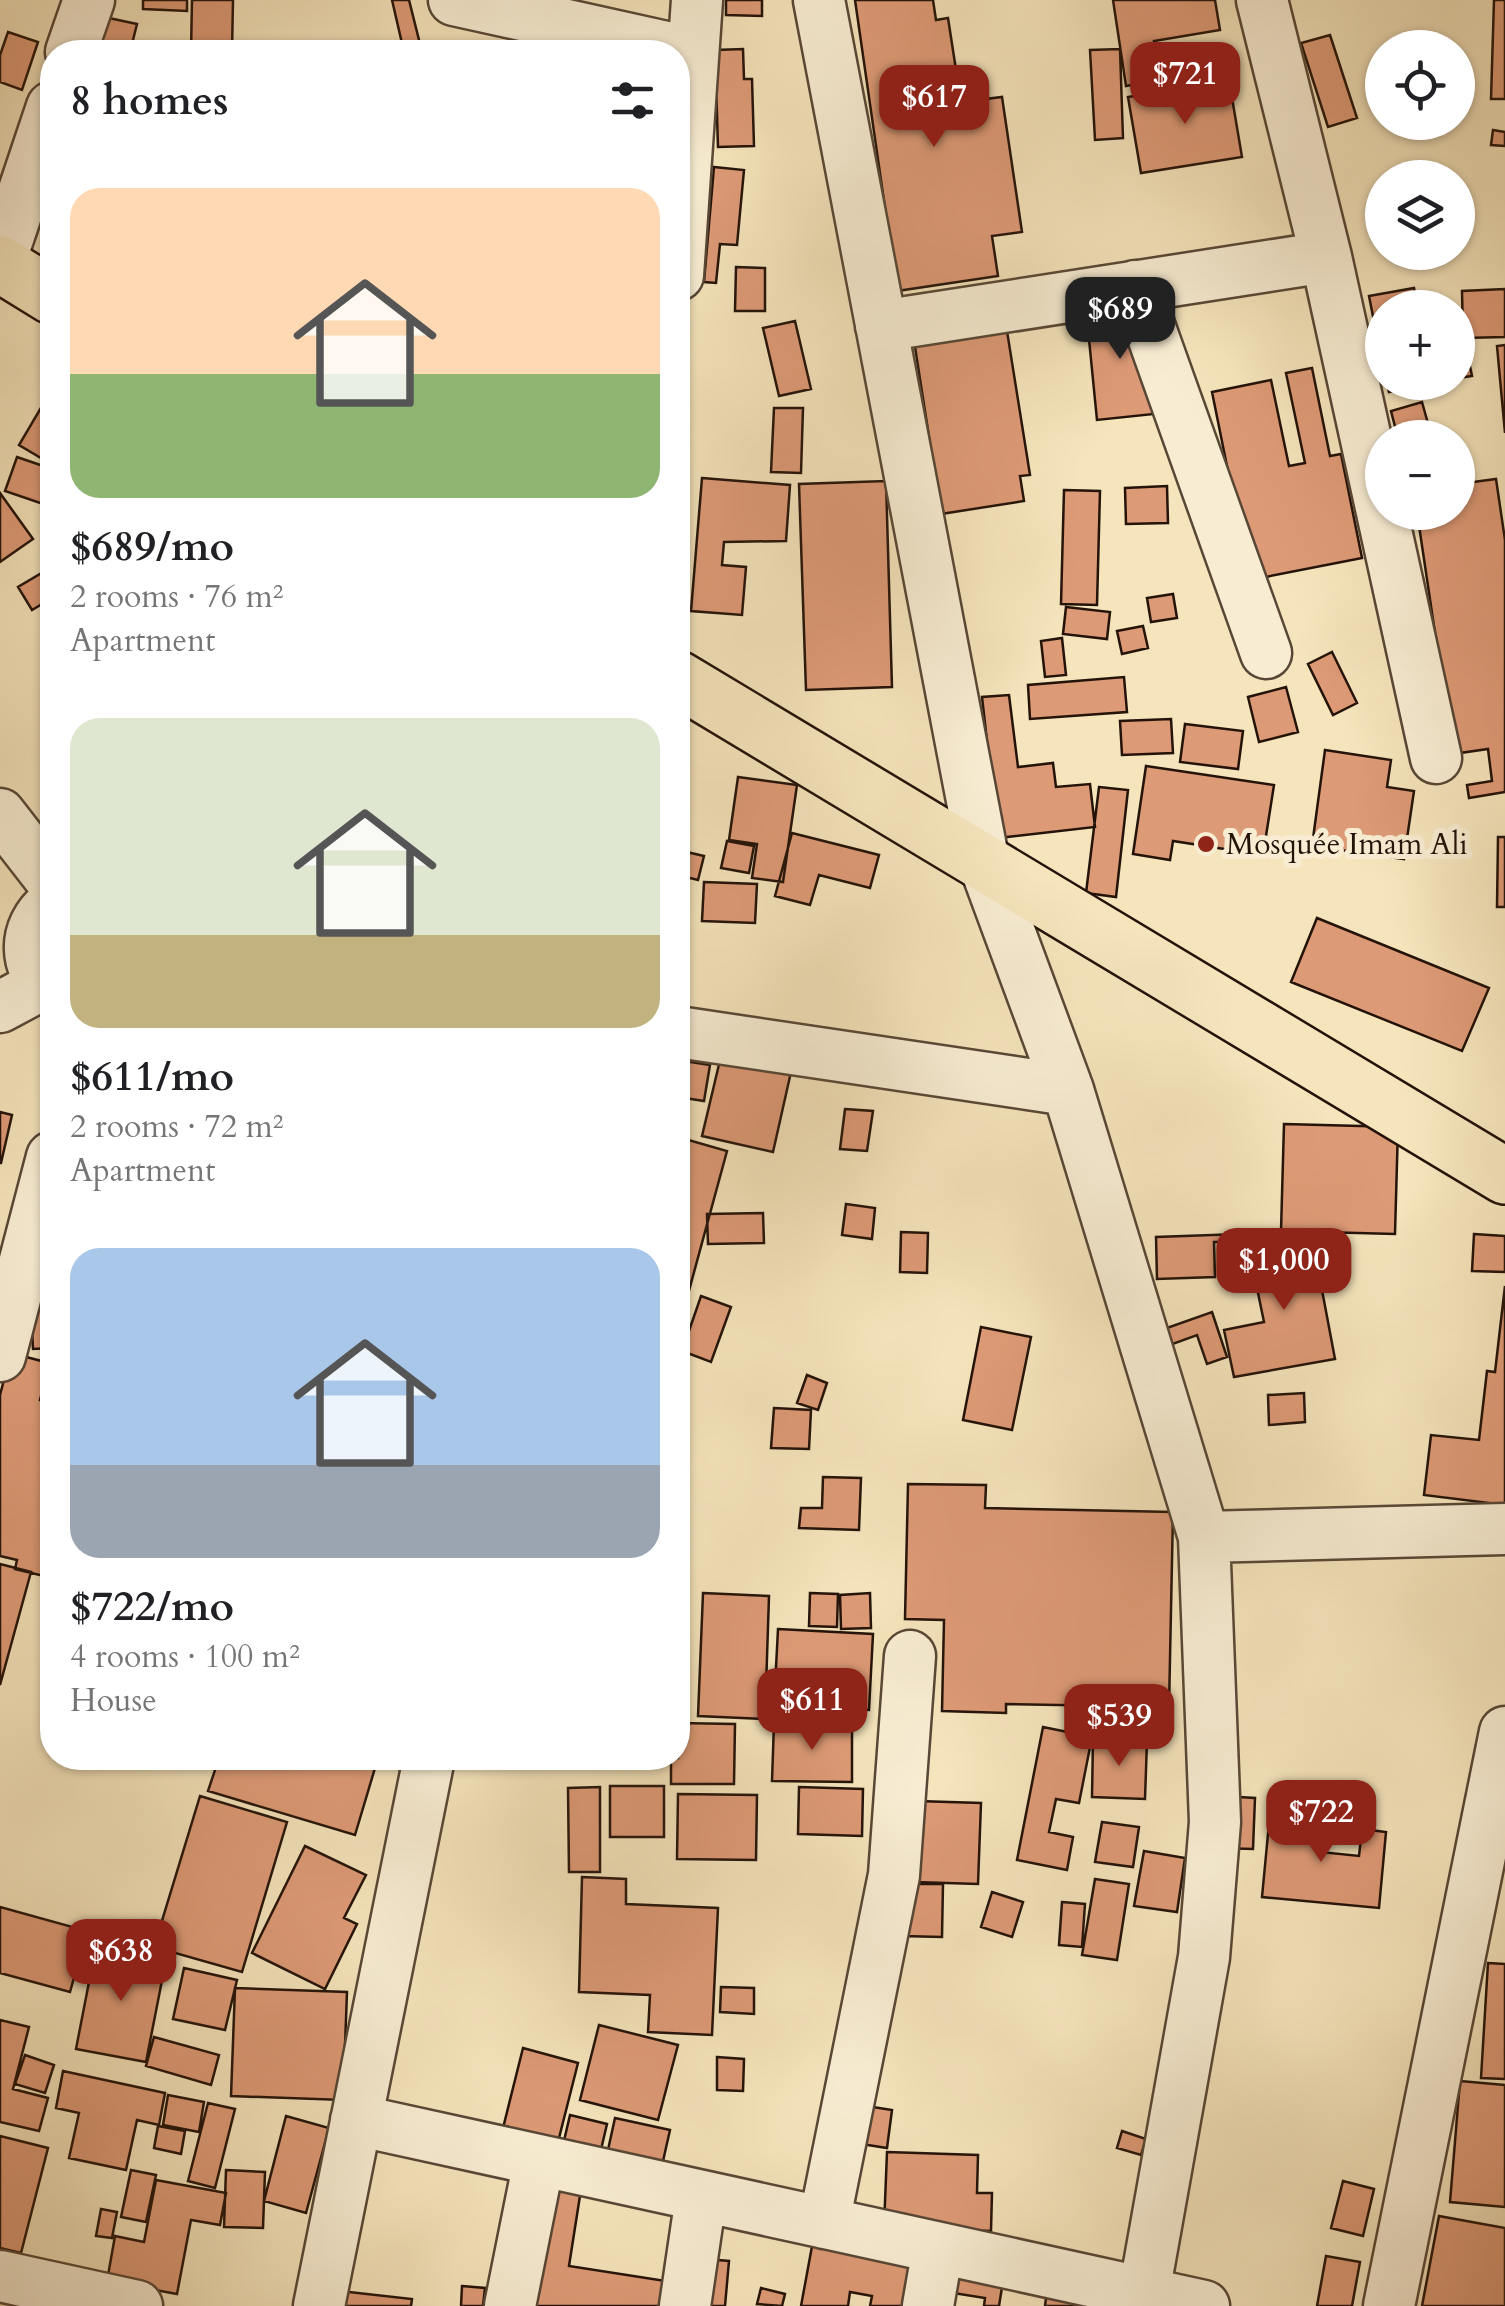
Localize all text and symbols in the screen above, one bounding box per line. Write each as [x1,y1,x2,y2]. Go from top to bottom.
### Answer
map controls [1365,30,1475,530]
button: locate [1365,30,1475,140]
pin: $721 [1126,42,1244,127]
text: $721 [1152,52,1218,96]
pin: $617 [875,65,993,150]
text: 8 homes [70,72,228,129]
icon: filters [605,73,660,128]
text: $617 [901,75,967,119]
button: layers [1365,160,1475,270]
icon: home [275,253,455,433]
pin: $689 [1061,277,1179,362]
text: $689 [1087,287,1153,331]
button: + [1365,290,1475,400]
button: − [1365,420,1475,530]
text: $689/mo [70,518,234,575]
text: 2 rooms · 76 m² [70,575,283,619]
text: Apartment [70,619,215,663]
icon: home [275,783,455,963]
place label: Mosquée Imam Ali [1226,824,1468,865]
marker: Mosquée Imam Ali [1195,833,1217,855]
text: $611/mo [70,1048,234,1105]
text: 2 rooms · 72 m² [70,1105,283,1149]
text: Apartment [70,1149,215,1193]
pin: $1,000 [1203,1228,1365,1313]
text: $1,000 [1238,1238,1330,1282]
icon: home [275,1313,455,1493]
text: $722/mo [70,1578,234,1635]
text: 4 rooms · 100 m² [70,1635,300,1679]
pin: $611 [753,1668,871,1753]
text: $611 [779,1678,845,1722]
text: House [70,1679,157,1723]
pin: $539 [1060,1684,1178,1769]
text: $539 [1086,1694,1152,1738]
pin: $722 [1262,1780,1380,1865]
text: $722 [1288,1790,1354,1834]
pin: $638 [62,1919,180,2004]
text: $638 [88,1929,154,1973]

